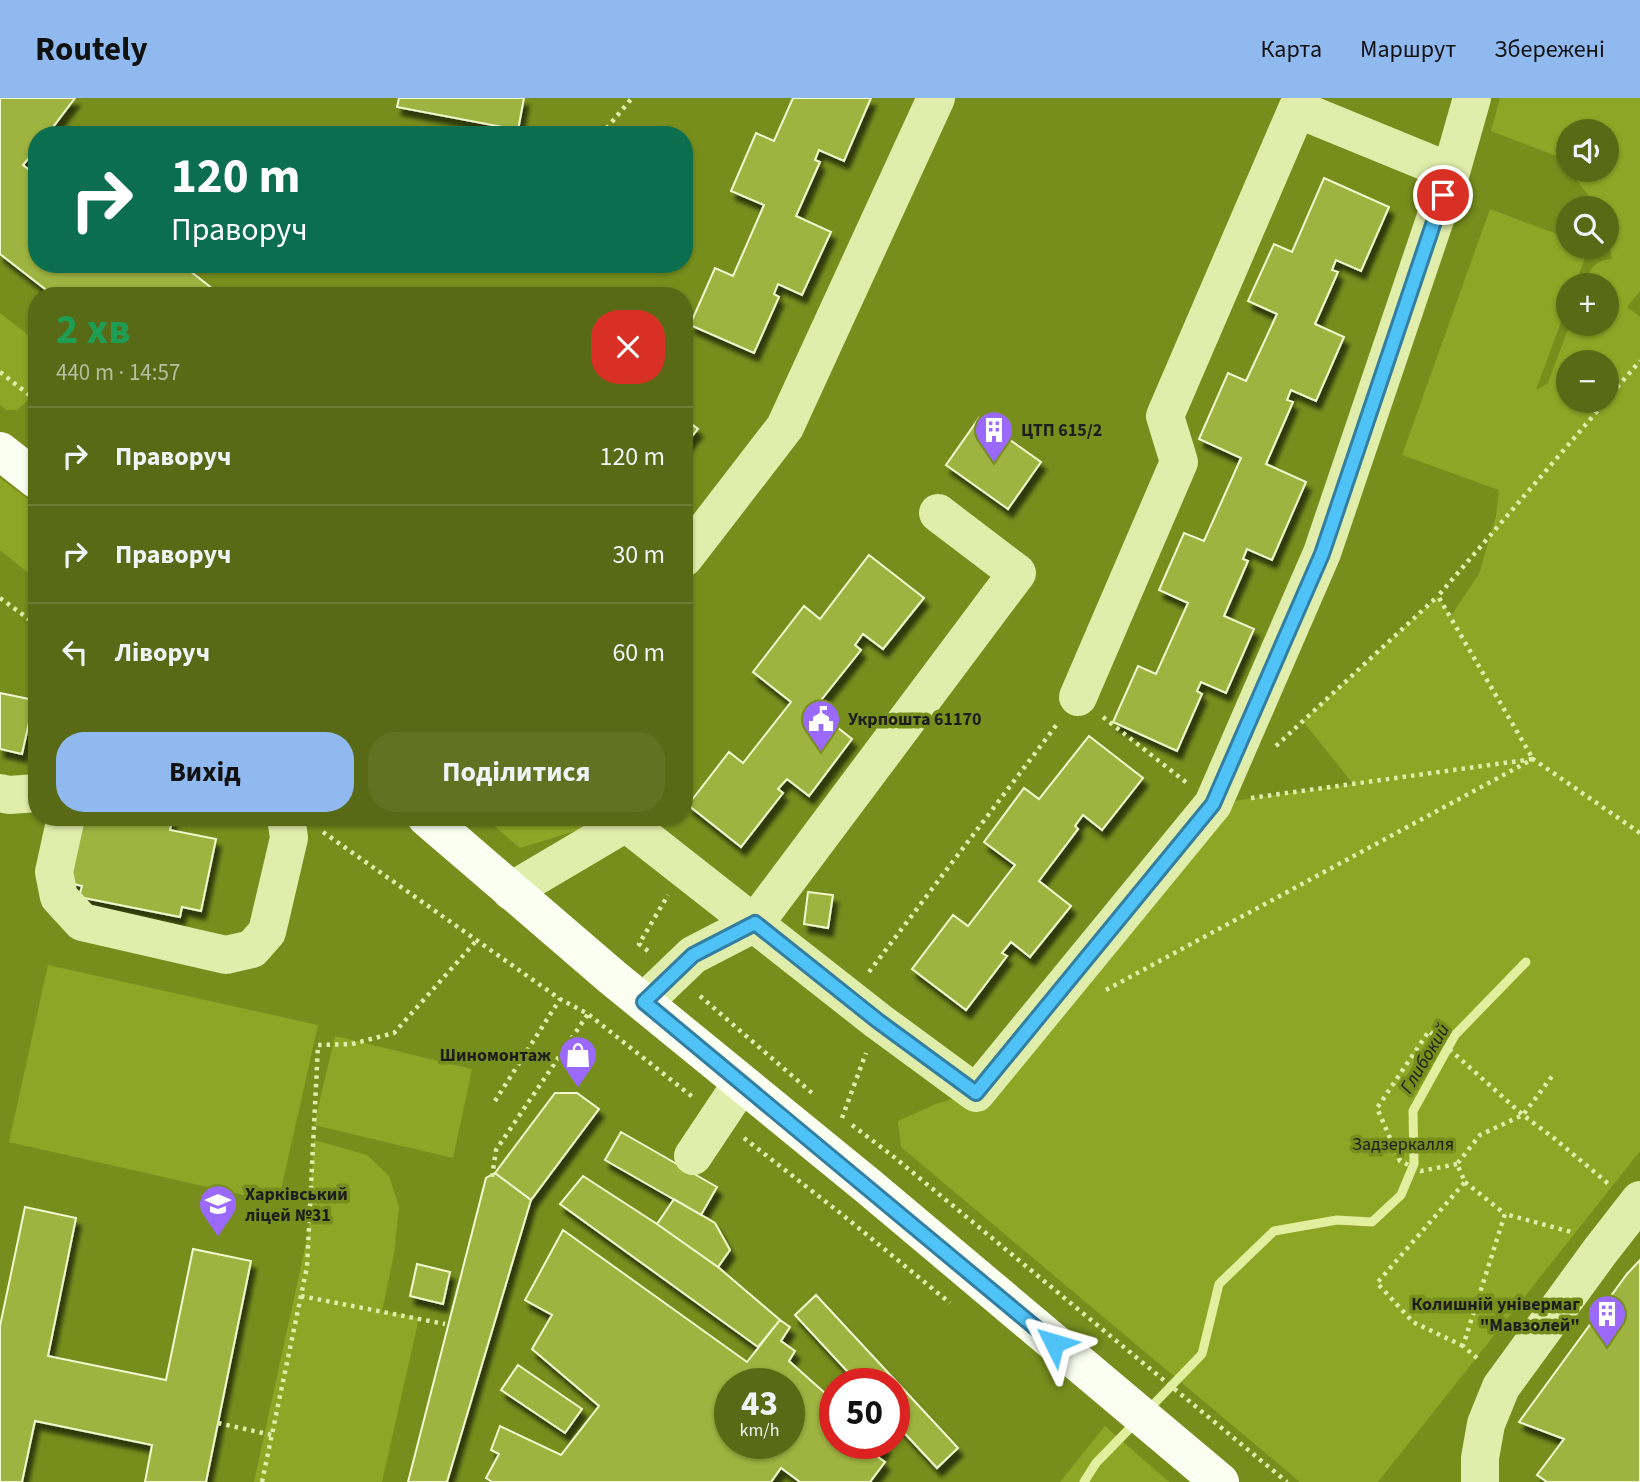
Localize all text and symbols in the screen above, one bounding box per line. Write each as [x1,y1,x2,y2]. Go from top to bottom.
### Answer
text: Routely [35,26,148,73]
text: Карта [1260,32,1322,67]
text: Маршрут [1360,32,1456,67]
text: Збережені [1494,32,1605,67]
map controls [1556,119,1619,413]
button: sound [1556,119,1619,182]
text: 120 m [171,142,300,212]
icon: right [56,154,147,245]
pin [1413,165,1473,225]
icon: arrive [1424,176,1462,214]
button: search [1556,196,1619,259]
text: Праворуч [171,207,308,253]
button: + [1556,273,1619,336]
text: 2 хв [56,300,130,360]
button: close [591,310,665,384]
button: − [1556,350,1619,413]
text: 440 m · 14:57 [56,356,180,389]
building icon: ЦТП 615/2 [973,409,1015,464]
place label: ЦТП 615/2 [1021,418,1102,443]
icon: right [56,437,94,475]
text: Праворуч [115,438,231,475]
text: 120 m [599,438,665,475]
icon: right [56,535,94,573]
text: Праворуч [115,536,231,573]
text: 30 m [612,536,665,573]
icon: left [56,633,94,671]
text: Ліворуч [115,634,210,671]
text: 60 m [612,634,665,671]
public building icon: Укрпошта 61170 [800,698,842,753]
place label: Укрпошта 61170 [848,707,982,732]
button: Вихід [56,732,354,812]
button: Поділитися [368,732,665,812]
water label: Глибокий [1394,1019,1457,1099]
shop icon: Шиномонтаж [557,1034,599,1089]
place label: Шиномонтаж [440,1043,551,1068]
park label: Задзеркалля [1352,1132,1454,1157]
place label: Харківський ліцей №31 [245,1182,348,1228]
school or university icon: Харківський ліцей №31 [197,1183,239,1238]
place label: Колишній універмаг "Мавзолей" [1411,1292,1580,1338]
building icon: Колишній універмаг "Мавзолей" [1586,1293,1628,1348]
position arrow [1017,1306,1091,1380]
speed limit sign: 50 [819,1368,910,1459]
text: 43 [741,1379,778,1429]
text: km/h [740,1418,779,1443]

